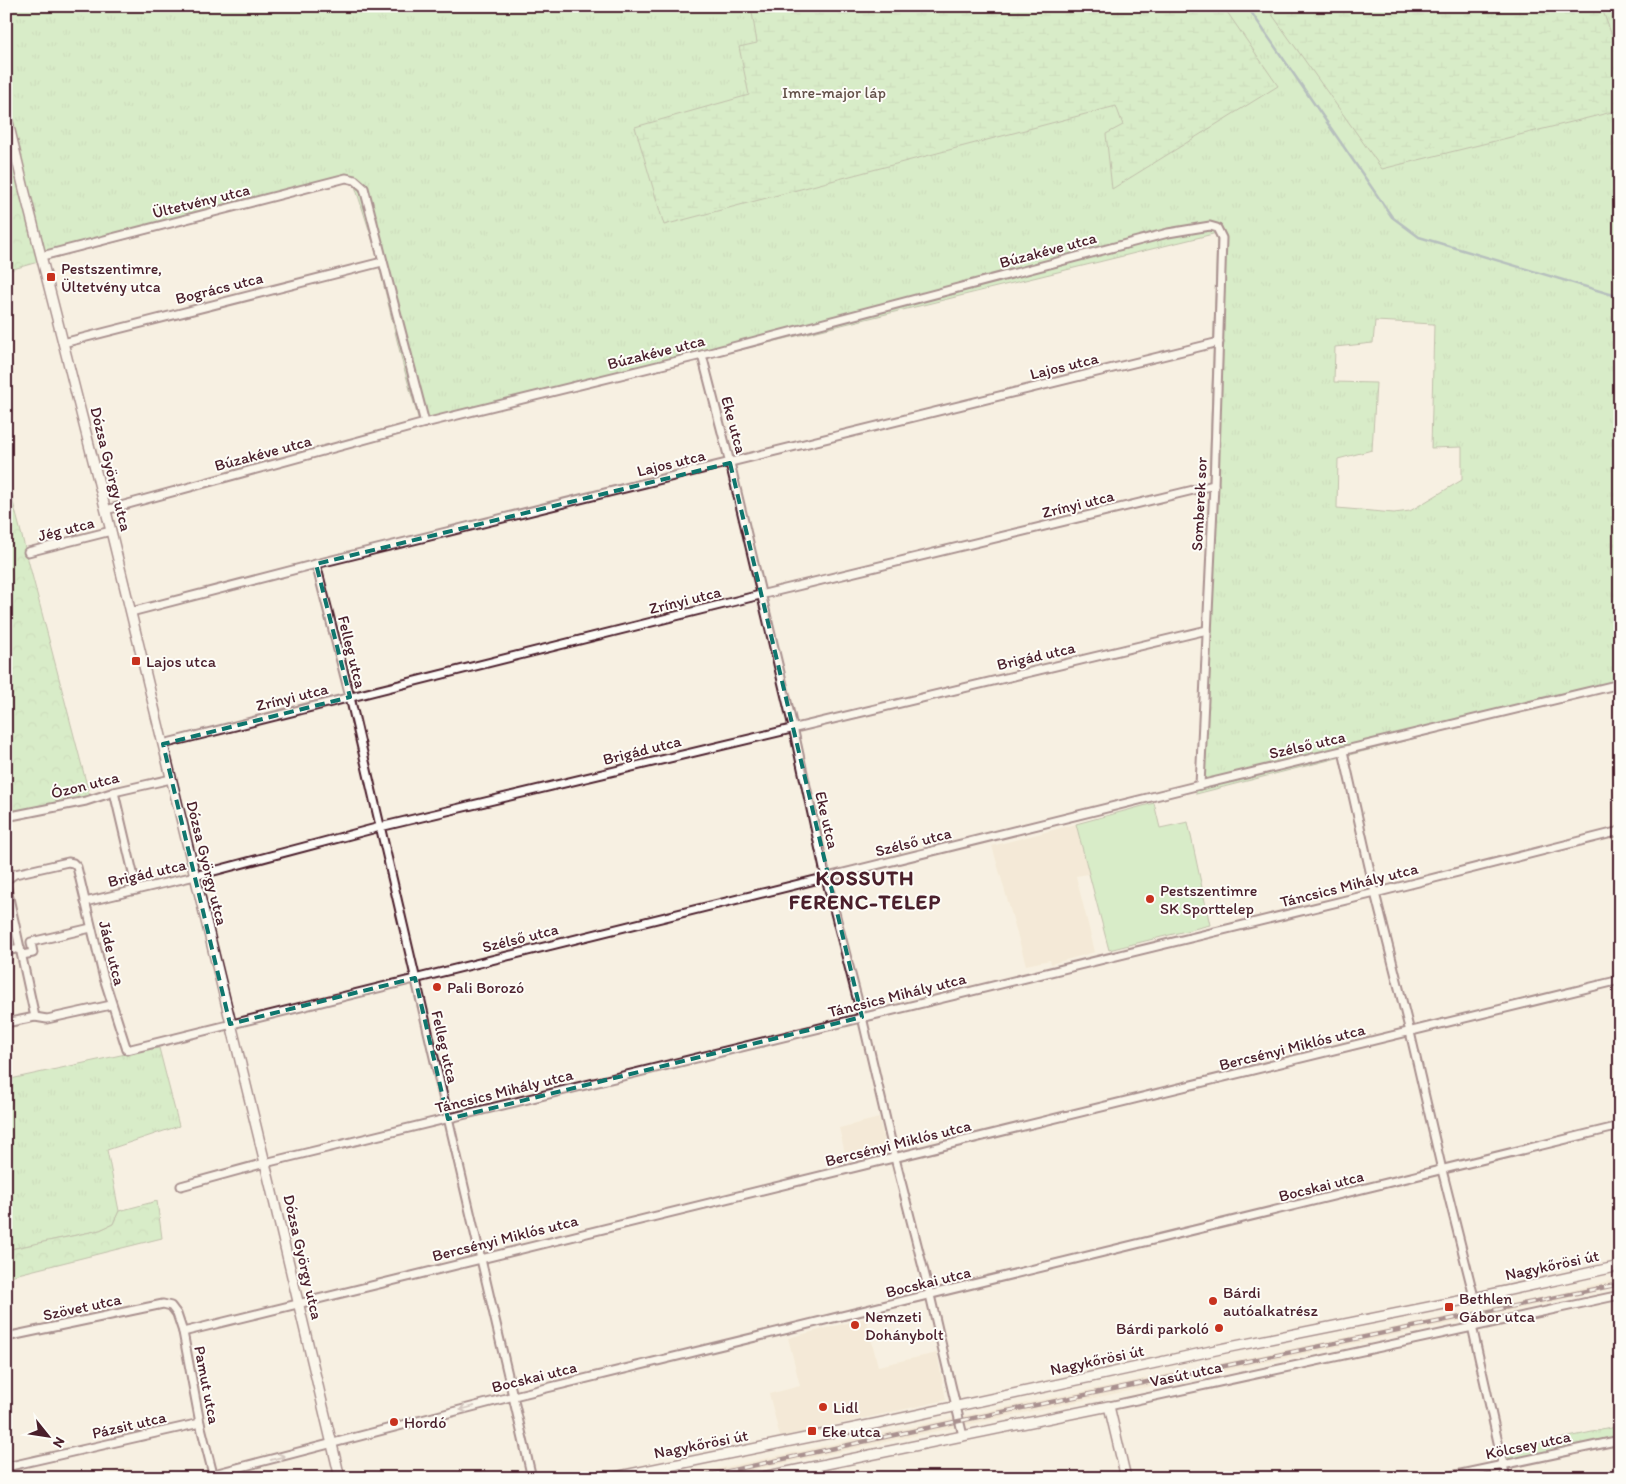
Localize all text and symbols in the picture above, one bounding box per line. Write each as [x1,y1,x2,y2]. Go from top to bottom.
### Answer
park label: Imre-major láp [782,83,886,102]
street label: Ültetvény utca [150,180,252,222]
street label: Búzakéve utca [997,228,1099,272]
place label: Pestszentimre, Ültetvény utca [61,259,162,296]
street label: Bogrács utca [173,268,265,308]
marker: Pestszentimre, Ültetvény utca [45,271,57,283]
street label: Búzakéve utca [605,331,707,373]
street label: Lajos utca [1028,348,1101,384]
street label: Eke utca [717,394,751,456]
street label: Dózsa György utca [86,405,136,533]
street label: Búzakéve utca [212,431,314,475]
street label: Lajos utca [635,445,708,481]
street label: Somberek sor [1187,456,1211,552]
street label: Zrínyi utca [1040,486,1117,522]
street label: Jég utca [36,513,96,545]
street label: Zrínyi utca [647,582,724,618]
street label: Felleg utca [334,614,370,691]
street label: Brigád utca [995,638,1078,674]
place label: Lajos utca [146,652,217,671]
marker: Lajos utca [130,655,142,667]
street label: Zrínyi utca [254,679,331,715]
street label: Szélső utca [1267,727,1347,763]
street label: Brigád utca [601,731,684,769]
street label: Ózon utca [49,767,122,803]
street label: Eke utca [811,789,843,851]
street label: Dózsa György utca [182,799,232,927]
street label: Szélső utca [873,823,953,861]
street label: Brigád utca [106,855,189,891]
street label: Táncsics Mihály utca [1278,859,1421,911]
district label: KOSSUTH FERENC-TELEP [789,865,941,914]
place label: Pestszentimre SK Sporttelep [1160,881,1257,918]
marker: Pestszentimre SK Sporttelep [1144,893,1156,905]
street label: Jáde utca [95,919,129,988]
street label: Szélső utca [480,919,560,957]
street label: Táncsics Mihály utca [826,969,969,1021]
place label: Pali Borozó [447,978,524,997]
marker: Pali Borozó [431,981,443,993]
street label: Felleg utca [427,1009,463,1086]
street label: Bercsényi Miklós utca [1217,1020,1368,1074]
street label: Táncsics Mihály utca [433,1065,576,1117]
street label: Bercsényi Miklós utca [823,1116,974,1170]
street label: Bocskai utca [1277,1166,1366,1206]
street label: Dózsa György utca [279,1193,327,1321]
street label: Bercsényi Miklós utca [430,1211,581,1265]
street label: Nagykőrösi út [1503,1246,1601,1284]
street label: Bocskai utca [884,1262,973,1302]
place label: Bárdi autóalkatrész [1223,1283,1319,1320]
street label: Szövet utca [41,1289,124,1325]
place label: Bethlen Gábor utca [1459,1289,1536,1326]
marker: Bárdi autóalkatrész [1207,1295,1219,1307]
marker: Bethlen Gábor utca [1443,1301,1455,1313]
place label: Nemzeti Dohánybolt [865,1307,944,1344]
marker: Nemzeti Dohánybolt [849,1319,861,1331]
place label: Bárdi parkoló [1116,1319,1209,1338]
marker: Bárdi parkoló [1213,1322,1225,1334]
street label: Nagykőrösi út [1048,1341,1146,1379]
street label: Pamut utca [190,1344,224,1426]
street label: Bocskai utca [490,1357,579,1397]
street label: Vasút utca [1148,1357,1224,1391]
place label: Lidl [833,1398,859,1417]
marker: Lidl [817,1401,829,1413]
one-way arrow [459,1404,475,1414]
street label: Pázsit utca [90,1407,169,1443]
north arrow [22,1412,72,1462]
place label: Hordó [404,1413,446,1432]
marker: Hordó [388,1416,400,1428]
place label: Eke utca [822,1422,881,1441]
marker: Eke utca [806,1425,818,1437]
street label: Nagykőrösi út [652,1426,750,1462]
street label: Kölcsey utca [1484,1427,1573,1463]
text: N [49,1434,69,1451]
one-way arrow [269,1452,285,1462]

